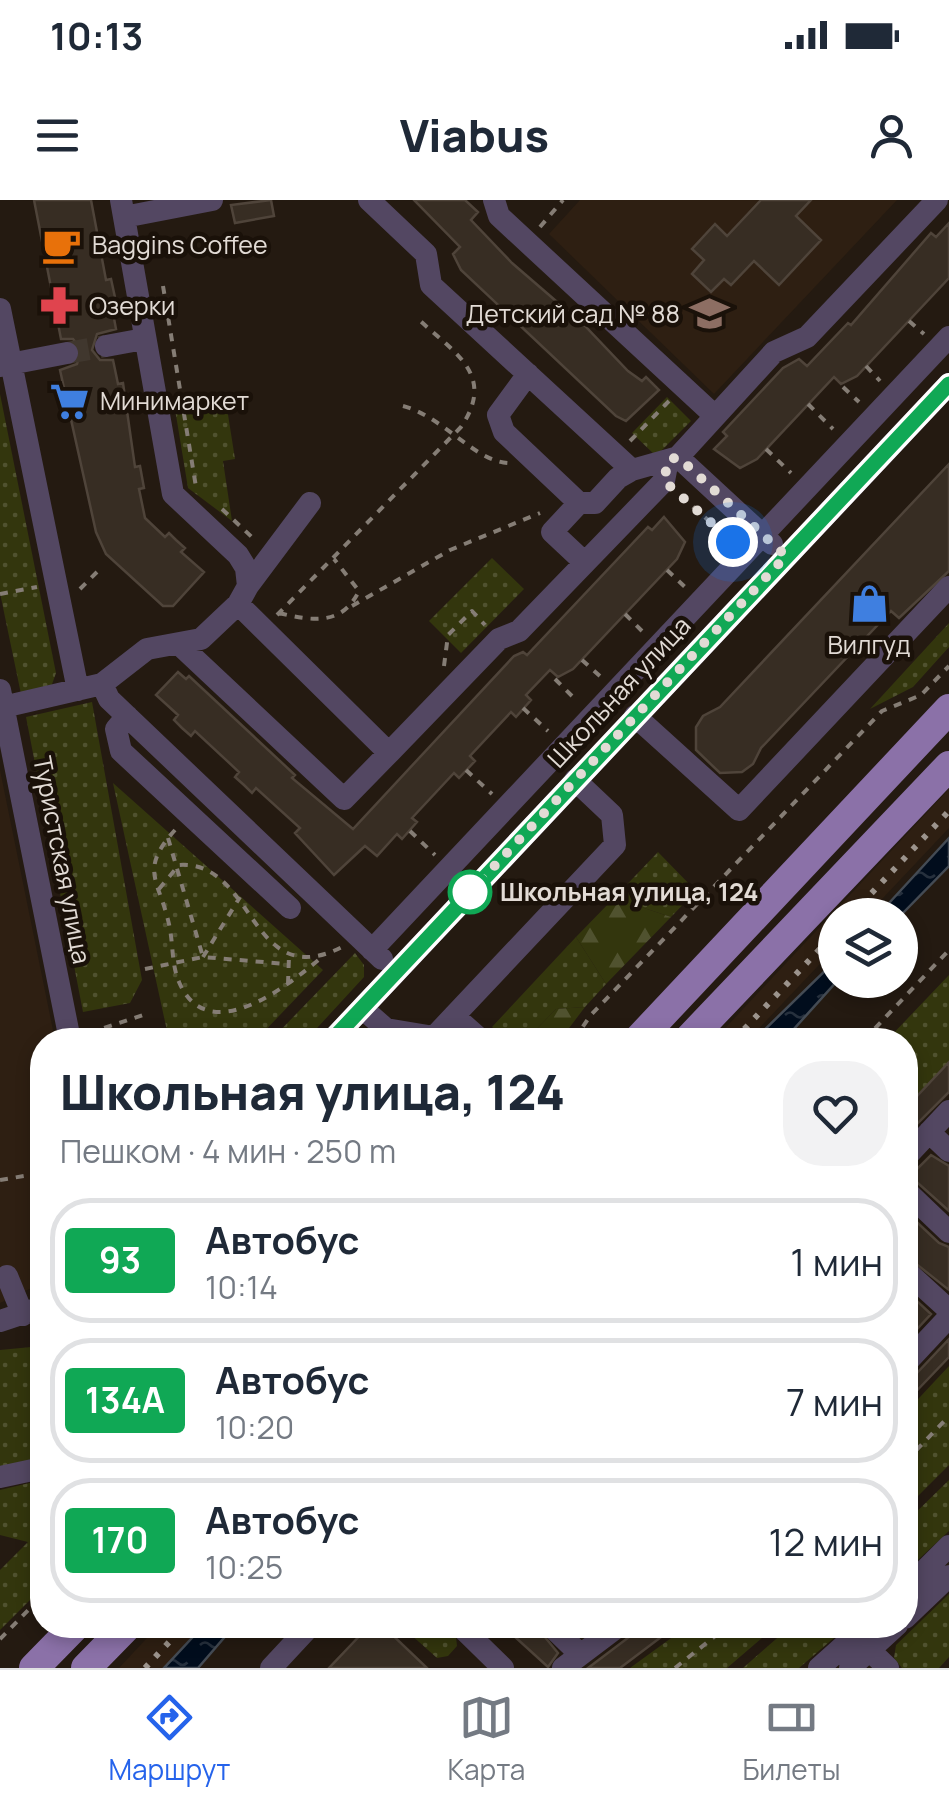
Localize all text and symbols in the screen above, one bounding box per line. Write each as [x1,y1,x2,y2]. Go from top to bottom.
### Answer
text: 10:13 [50,9,143,61]
text: Viabus [400,104,549,166]
icon: menu [30,108,85,163]
icon: person [864,108,919,163]
cafe icon: Baggins Coffee [41,224,83,266]
place label: Baggins Coffee [92,227,268,262]
pharmacy icon: Озерки [38,285,80,327]
place label: Озерки [89,288,175,323]
school or university icon: Детский сад № 88 [689,293,731,335]
place label: Детский сад № 88 [466,296,680,331]
supermarket icon: Минимаркет [49,380,91,422]
place label: Минимаркет [100,383,250,418]
your location [708,517,758,567]
shop icon: Вилгуд [848,583,890,625]
street label: Школьная улица [539,608,698,775]
place label: Вилгуд [827,627,911,662]
street label: Туристская улица [25,753,100,967]
marker: Школьная улица, 124 [449,871,491,913]
place label: Школьная улица, 124 [500,874,759,909]
map controls [818,898,918,998]
button: layers [818,898,918,998]
text: Школьная улица, 124 [60,1059,565,1124]
button: heart [783,1061,888,1166]
text: Пешком · 4 мин · 250 m [60,1129,396,1173]
text: Автобус [205,1213,359,1265]
text: 1 мин [790,1235,883,1287]
text: 93 [99,1236,141,1284]
text: 10:14 [205,1265,278,1309]
text: Автобус [215,1353,369,1405]
text: 7 мин [786,1375,883,1427]
text: 134А [85,1376,165,1424]
text: 10:20 [215,1405,294,1449]
text: Автобус [205,1493,359,1545]
text: 12 мин [769,1515,883,1567]
text: 170 [91,1516,149,1564]
text: 10:25 [205,1545,283,1589]
tab: Маршрут [109,1690,230,1788]
tab: Карта [447,1690,525,1788]
tab: Билеты [742,1690,840,1788]

